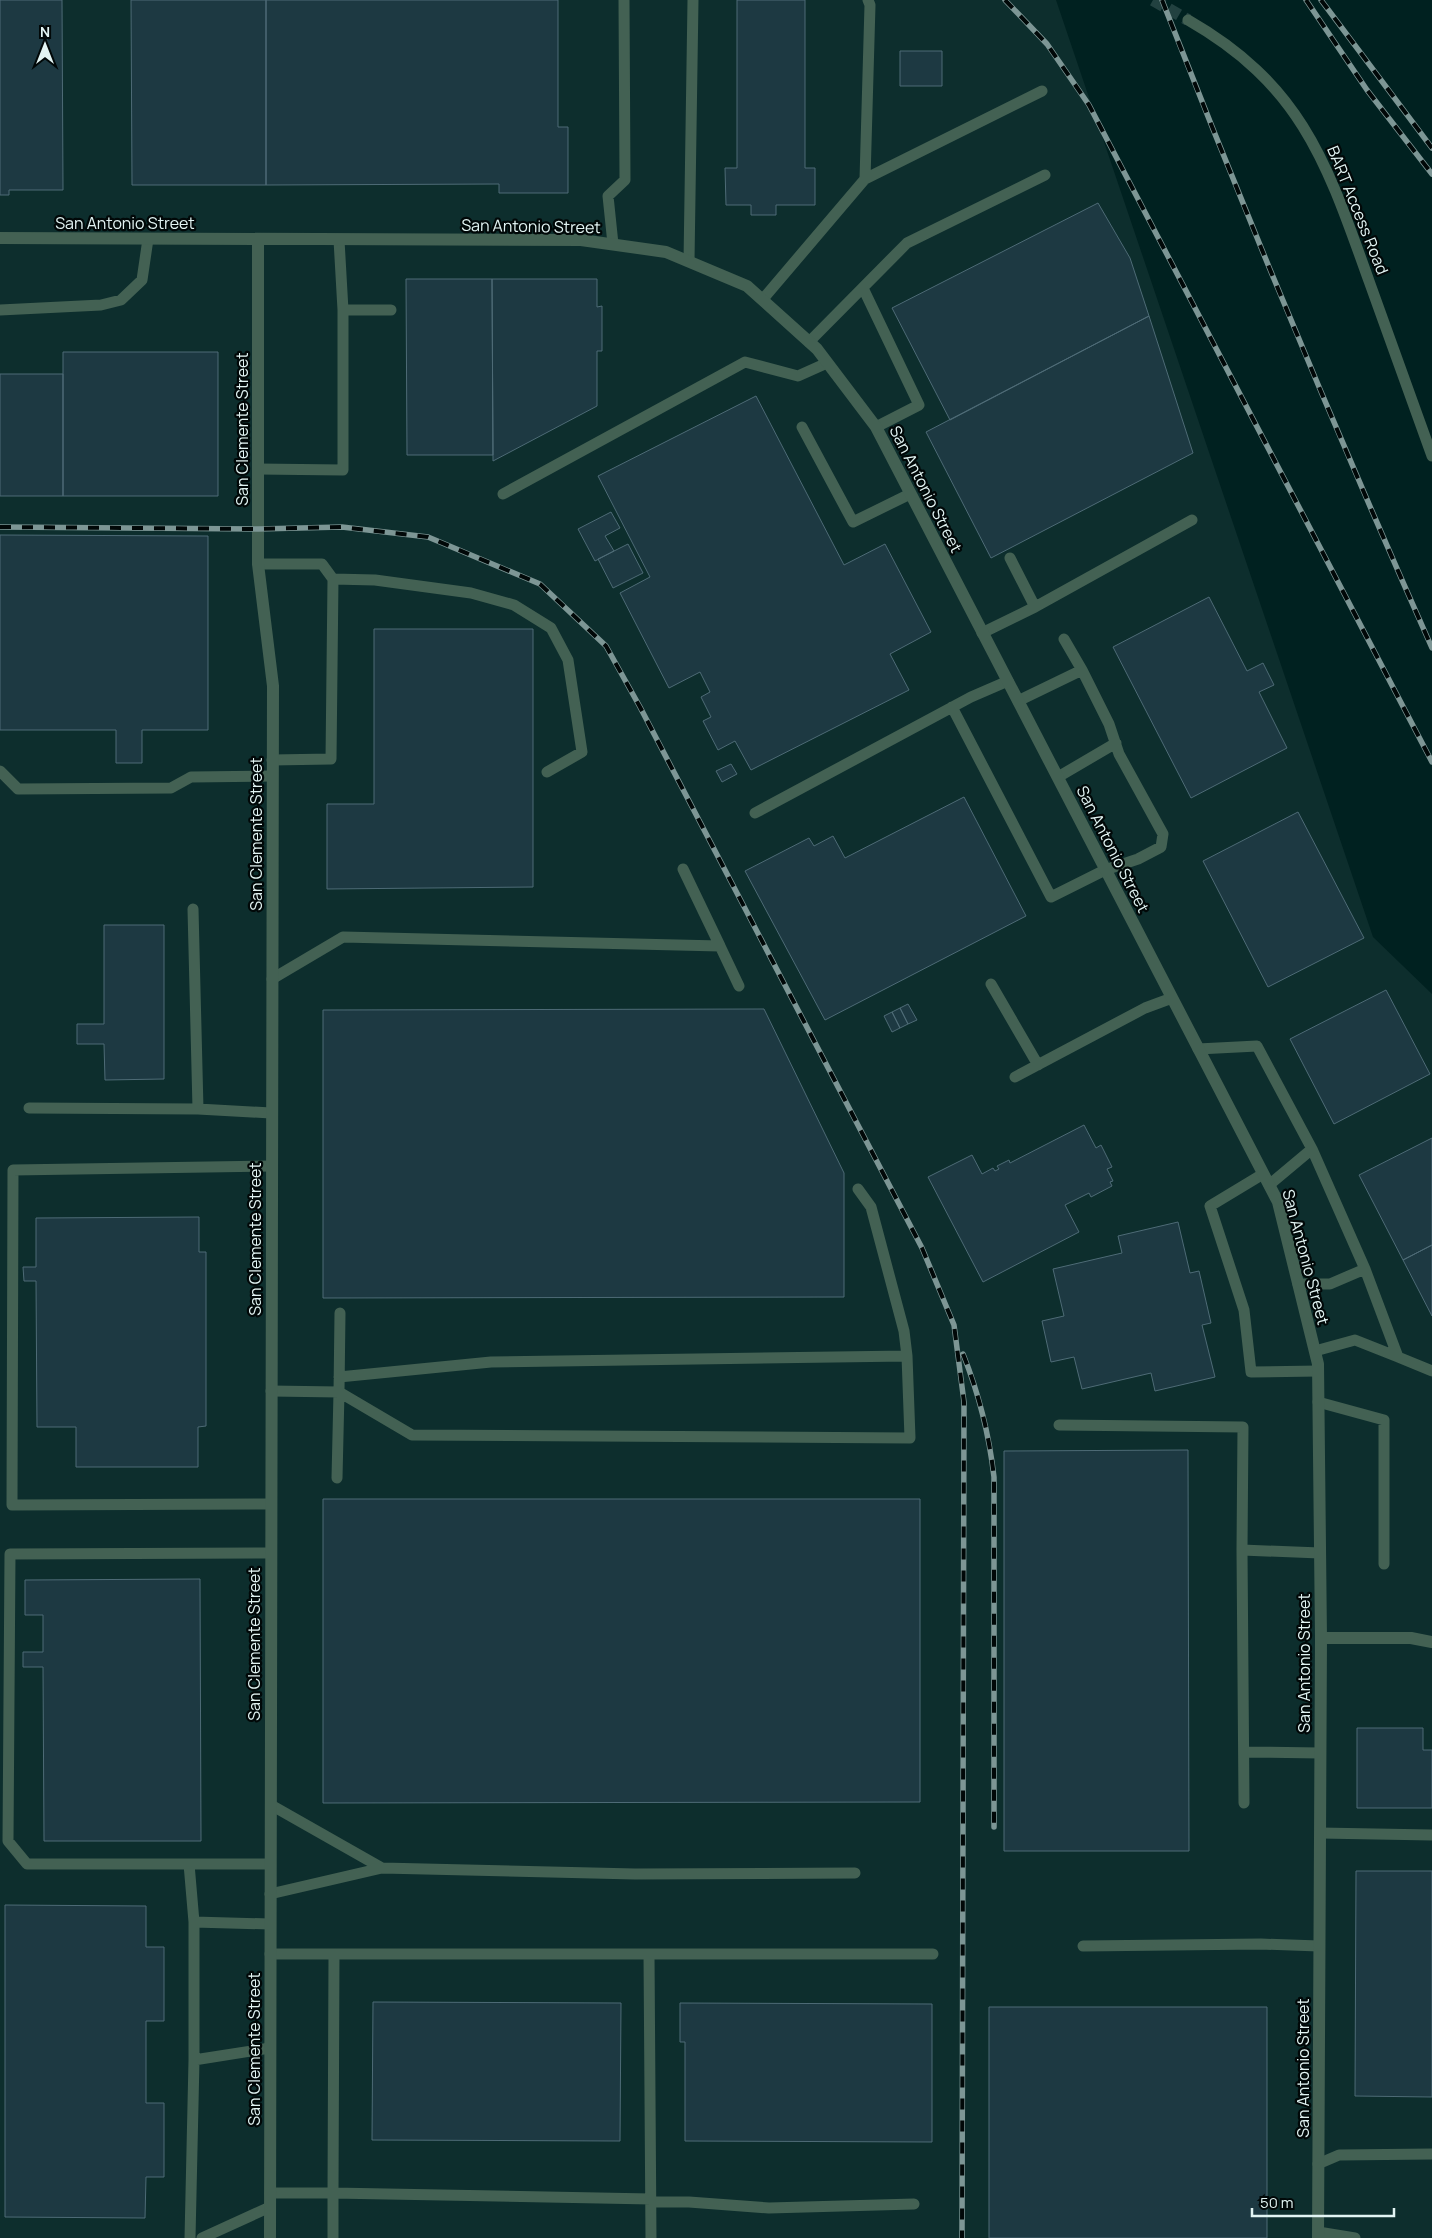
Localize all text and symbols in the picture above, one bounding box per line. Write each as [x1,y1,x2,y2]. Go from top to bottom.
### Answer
north arrow [20,20,70,70]
text: N [40,22,50,41]
street label: BART Access Road [1322,142,1394,278]
street label: San Antonio Street [55,212,195,234]
street label: San Antonio Street [461,214,601,238]
street label: San Clemente Street [231,352,253,506]
street label: San Antonio Street [885,422,967,556]
street label: San Clemente Street [245,757,267,911]
street label: San Antonio Street [1072,782,1154,916]
street label: San Clemente Street [244,1162,266,1316]
street label: San Antonio Street [1277,1187,1335,1327]
street label: San Clemente Street [243,1567,265,1721]
street label: San Antonio Street [1293,1593,1315,1733]
street label: San Clemente Street [243,1972,265,2126]
street label: San Antonio Street [1292,1998,1314,2138]
scale bar [1252,2186,1394,2218]
text: 50 m [1260,2192,1294,2213]

